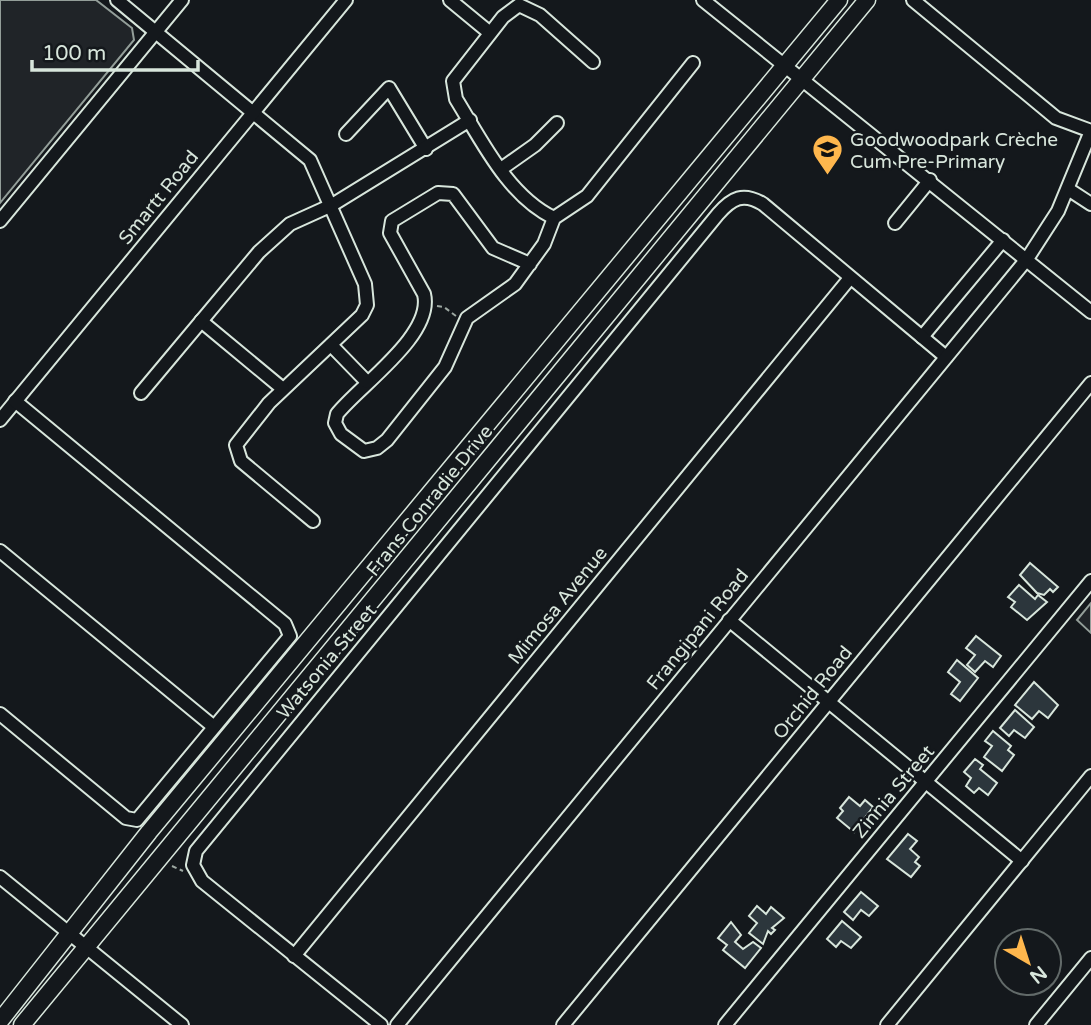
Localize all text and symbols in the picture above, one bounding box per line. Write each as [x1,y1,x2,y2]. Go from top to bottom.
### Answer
scale bar [32,28,198,72]
text: 100 m [42,41,106,66]
place label: Goodwoodpark Crèche Cum Pre-Primary [850,129,1058,173]
school or university icon: Goodwoodpark Crèche Cum Pre-Primary [810,133,844,177]
street label: Smartt Road [114,146,203,249]
street label: Frans Conradie Drive [362,421,497,581]
street label: Mimosa Avenue [504,543,612,669]
street label: Frangipani Road [642,565,753,694]
street label: Watsonia Street [272,600,381,724]
street label: Orchid Road [769,642,857,744]
street label: Zinnia Street [848,741,939,843]
north arrow [993,927,1063,997]
text: N [1025,961,1051,988]

